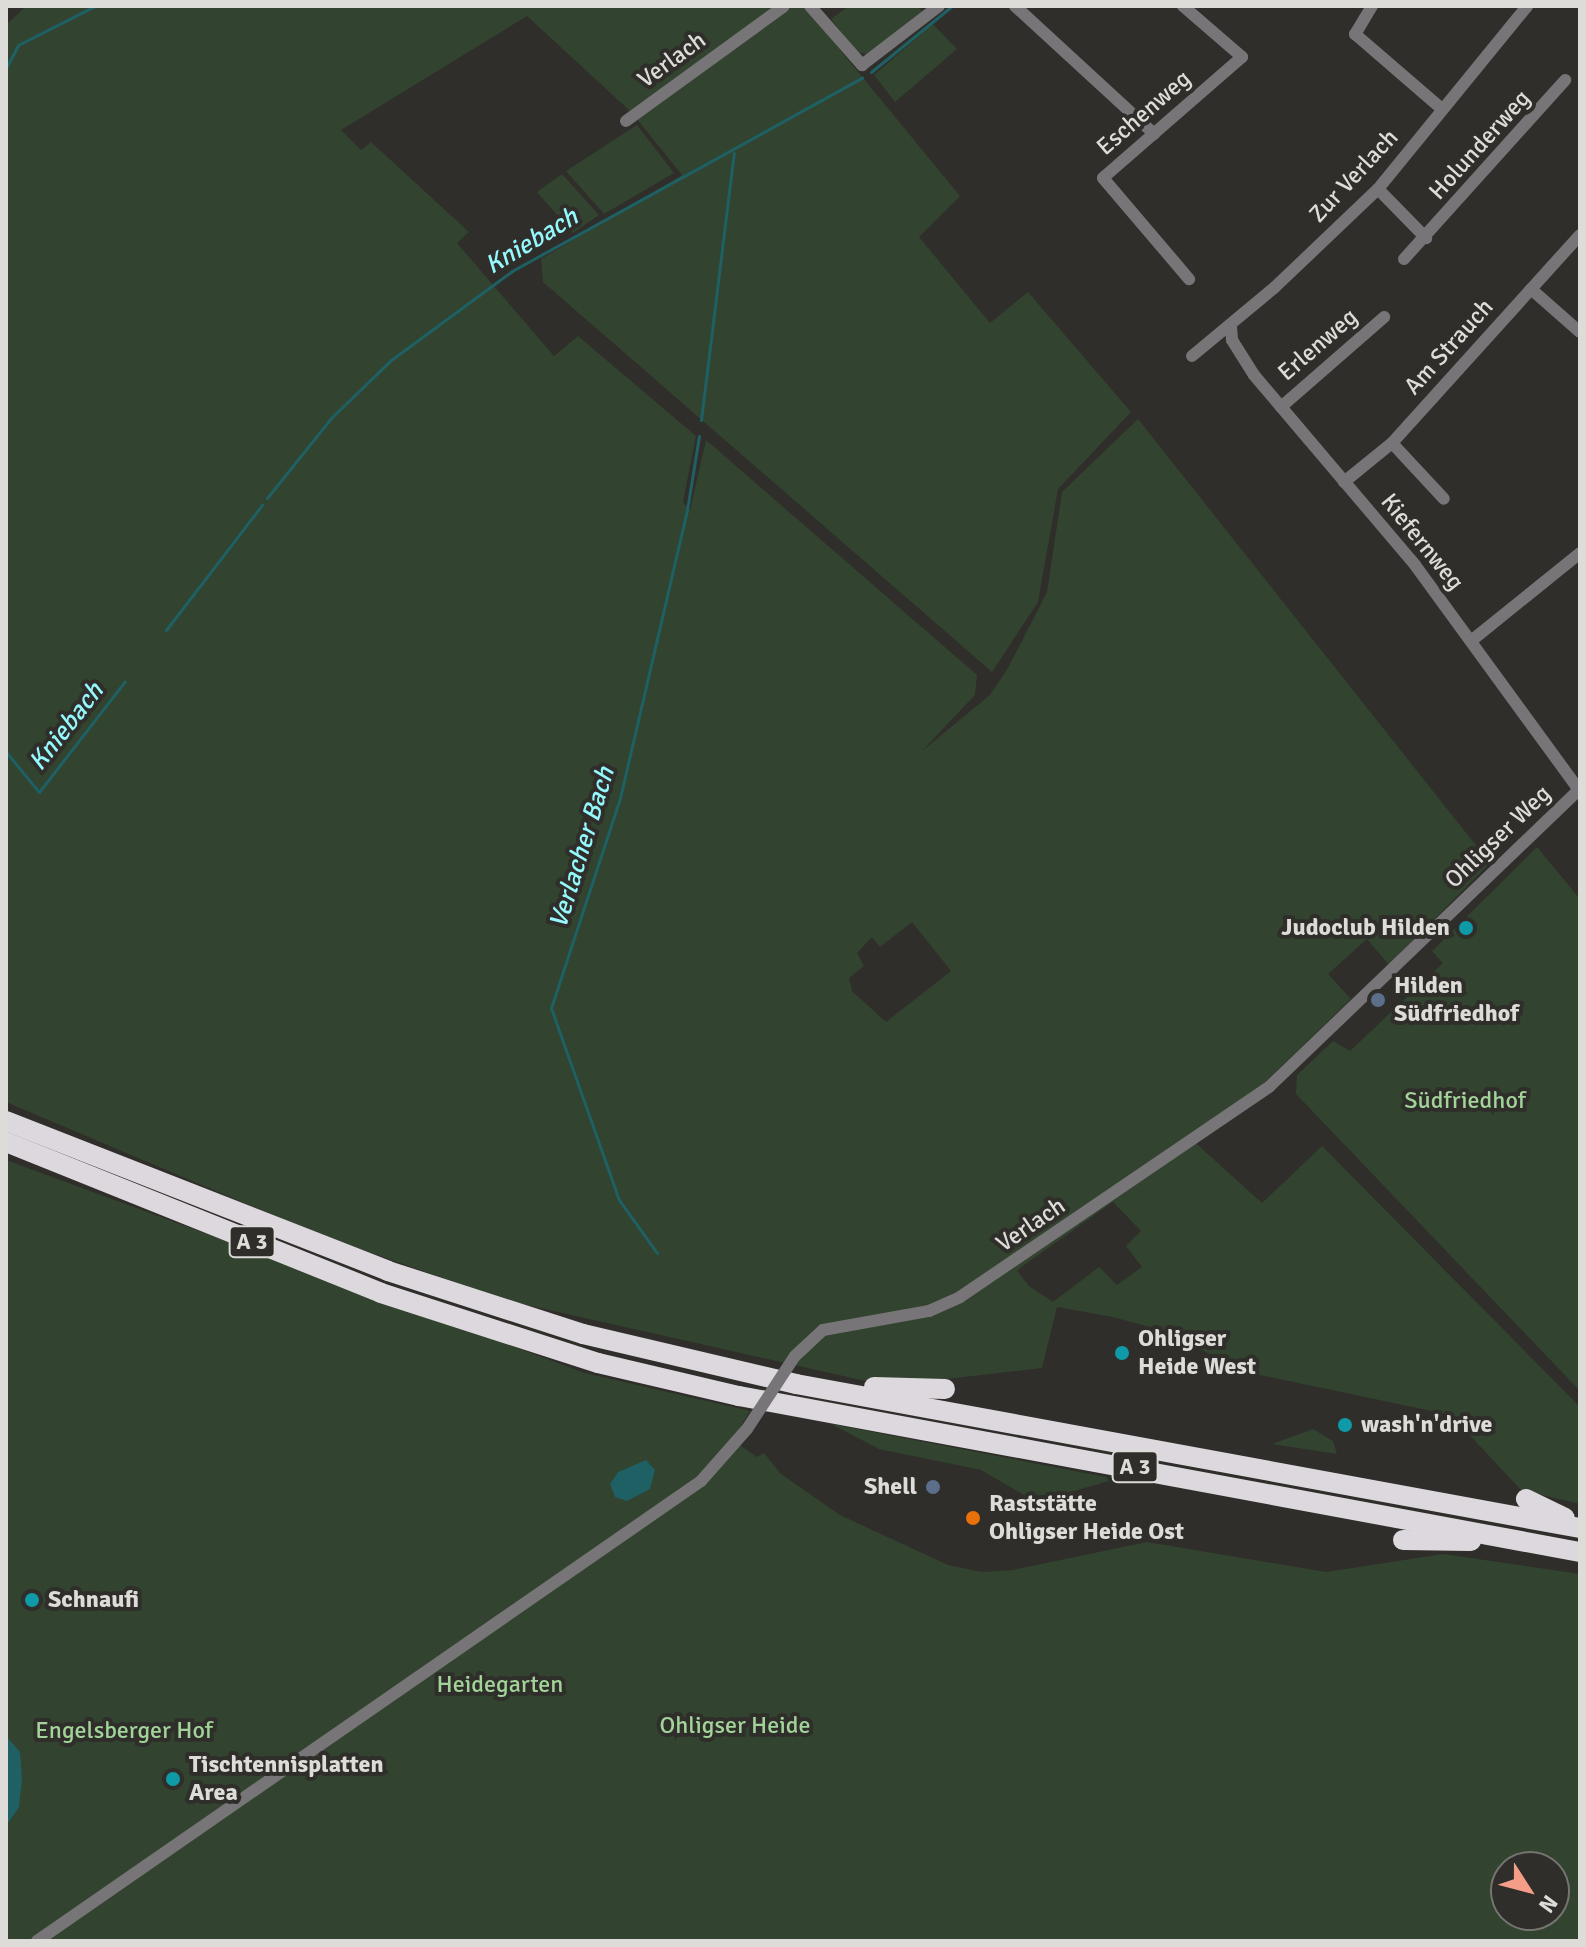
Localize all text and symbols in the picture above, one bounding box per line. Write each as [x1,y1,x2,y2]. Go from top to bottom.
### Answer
street label: Verlach [632,26,712,94]
street label: Eschenweg [1091,64,1197,162]
street label: Holunderweg [1423,84,1537,206]
street label: Zur Verlach [1304,123,1404,229]
water label: Kniebach [480,202,584,282]
street label: Am Strauch [1398,293,1500,401]
street label: Erlenweg [1272,303,1364,387]
street label: Kiefernweg [1374,488,1470,596]
water label: Kniebach [23,677,111,777]
water label: Verlacher Bach [544,764,622,932]
street label: Ohligser Weg [1439,779,1557,895]
place label: Judoclub Hilden [1281,914,1450,942]
marker: Judoclub Hilden [1457,919,1475,937]
place label: Hilden Südfriedhof [1394,972,1519,1028]
marker: Hilden Südfriedhof [1369,991,1387,1009]
park label: Südfriedhof [1404,1087,1526,1115]
street label: Verlach [991,1192,1071,1258]
road number: A 3 [228,1224,276,1260]
place label: Ohligser Heide West [1138,1325,1256,1381]
marker: Ohligser Heide West [1113,1344,1131,1362]
place label: wash'n'drive [1361,1411,1492,1439]
marker: wash'n'drive [1336,1416,1354,1434]
road number: A 3 [1111,1449,1159,1485]
place label: Shell [864,1473,917,1501]
marker: Shell [924,1478,942,1496]
place label: Raststätte Ohligser Heide Ost [989,1490,1184,1546]
marker: Raststätte Ohligser Heide Ost [964,1509,982,1527]
place label: Schnaufi [48,1586,139,1614]
marker: Schnaufi [23,1591,41,1609]
park label: Heidegarten [437,1671,563,1699]
park label: Ohligser Heide [659,1712,811,1740]
park label: Engelsberger Hof [35,1717,213,1745]
place label: Tischtennisplatten Area [189,1751,384,1807]
marker: Tischtennisplatten Area [164,1770,182,1788]
north arrow [1490,1851,1570,1931]
text: N [1533,1890,1564,1918]

